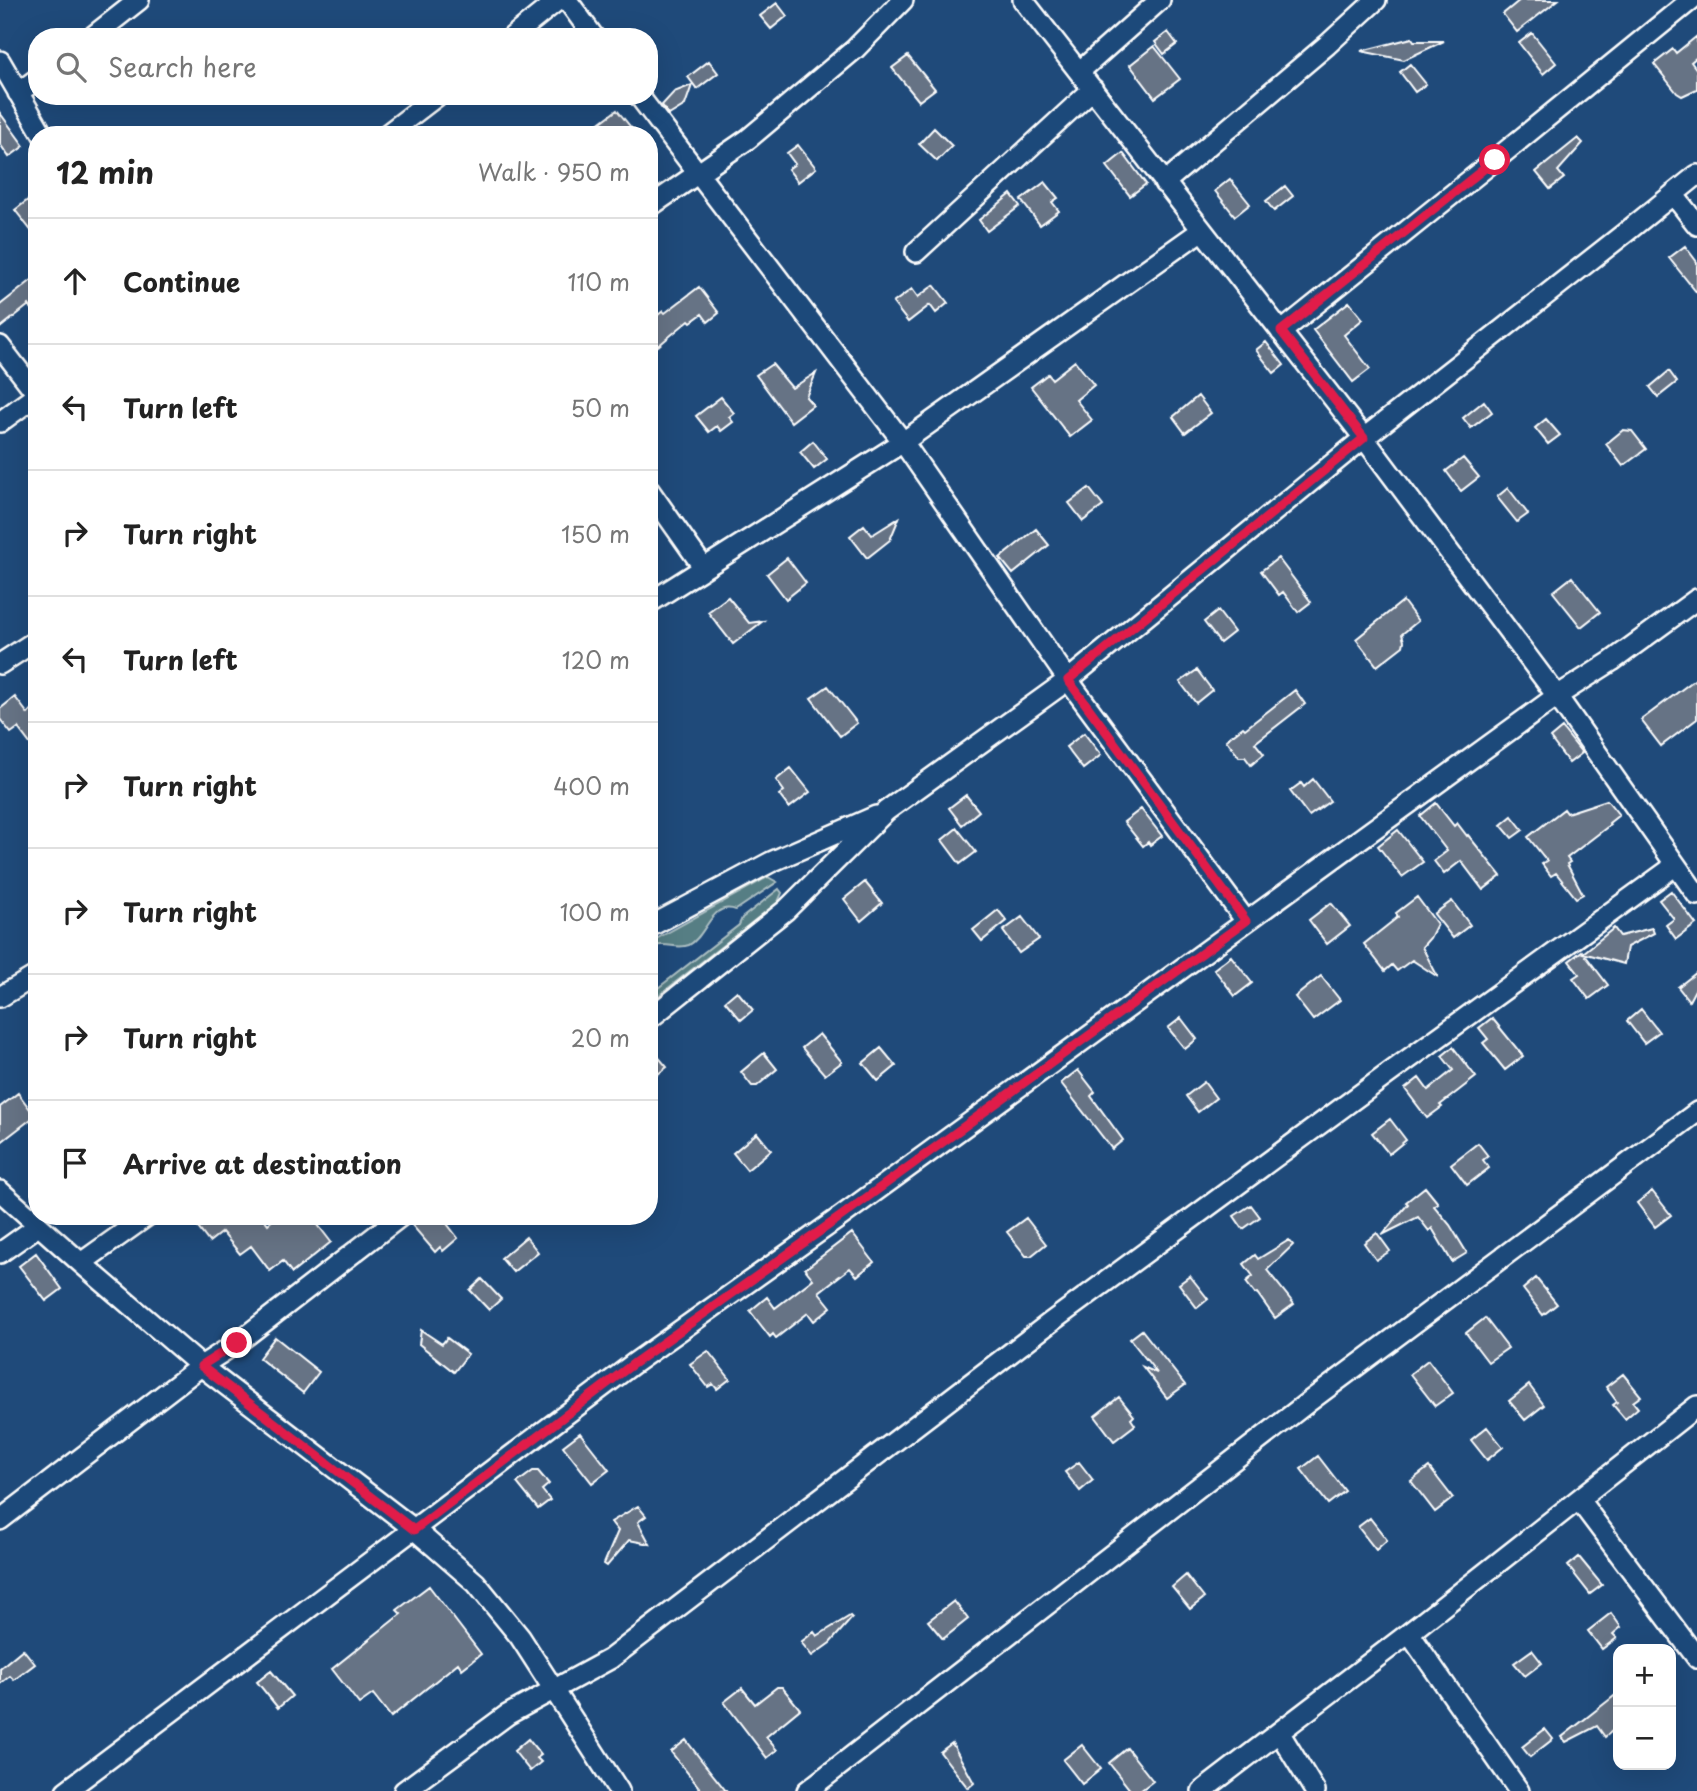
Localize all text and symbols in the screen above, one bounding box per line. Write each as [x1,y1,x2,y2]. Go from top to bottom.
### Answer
search box [28,28,658,105]
text: Search here [108,47,257,86]
icon: search [52,48,90,86]
route start [1479,144,1510,175]
text: 12 min [56,149,154,194]
text: Walk · 950 m [478,154,630,189]
icon: ahead [56,262,94,300]
text: Continue [123,262,240,301]
text: 110 m [568,264,630,299]
icon: left [56,388,94,426]
text: Turn left [123,388,238,427]
text: 50 m [570,390,630,425]
icon: right [56,514,94,552]
text: Turn right [123,514,257,553]
text: 150 m [561,516,630,551]
icon: left [56,640,94,678]
text: Turn left [123,640,238,679]
text: 120 m [562,642,630,677]
icon: right [56,766,94,804]
text: Turn right [123,766,257,805]
text: 400 m [553,768,630,803]
icon: right [56,892,94,930]
text: Turn right [123,892,257,931]
text: 100 m [560,894,630,929]
icon: right [56,1018,94,1056]
text: Turn right [123,1018,257,1057]
text: 20 m [571,1020,630,1055]
icon: arrive [56,1144,94,1182]
text: Arrive at destination [123,1144,402,1183]
route end [221,1327,252,1358]
map controls [1613,1644,1676,1770]
button: + [1613,1644,1676,1707]
button: − [1613,1707,1676,1770]

